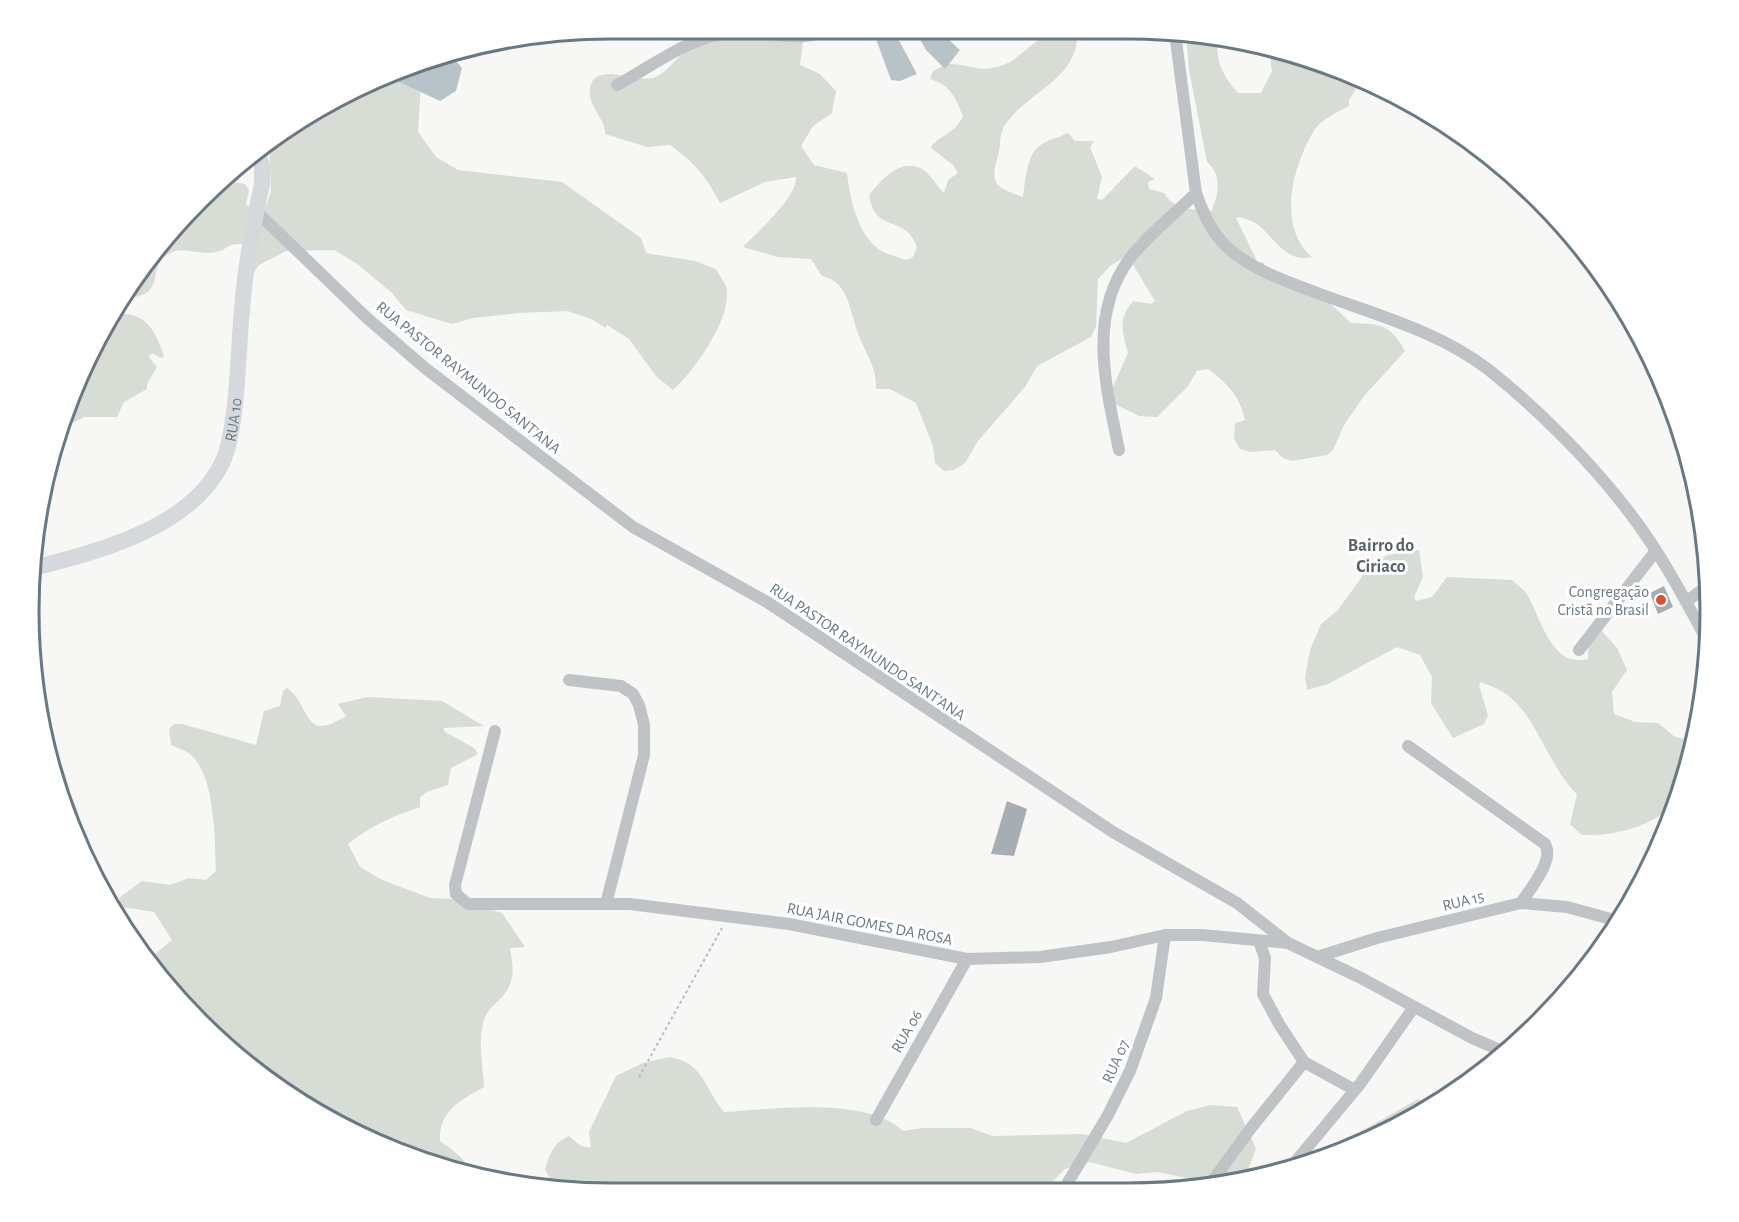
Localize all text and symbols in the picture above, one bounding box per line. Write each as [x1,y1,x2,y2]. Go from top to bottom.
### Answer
street label: RUA PASTOR RAYMUNDO SANT’ANA [373,299,564,457]
street label: RUA 10 [222,397,245,443]
district label: Bairro do Ciriaco [1348,537,1414,576]
street label: RUA PASTOR RAYMUNDO SANT’ANA [767,580,968,723]
place label: Congregação Cristã no Brasil [1558,584,1649,618]
marker: Congregação Cristã no Brasil [1654,593,1668,607]
street label: RUA 15 [1441,888,1486,914]
street label: RUA JAIR GOMES DA ROSA [786,900,954,948]
street label: RUA 06 [888,1008,925,1055]
street label: RUA 07 [1099,1037,1133,1085]

